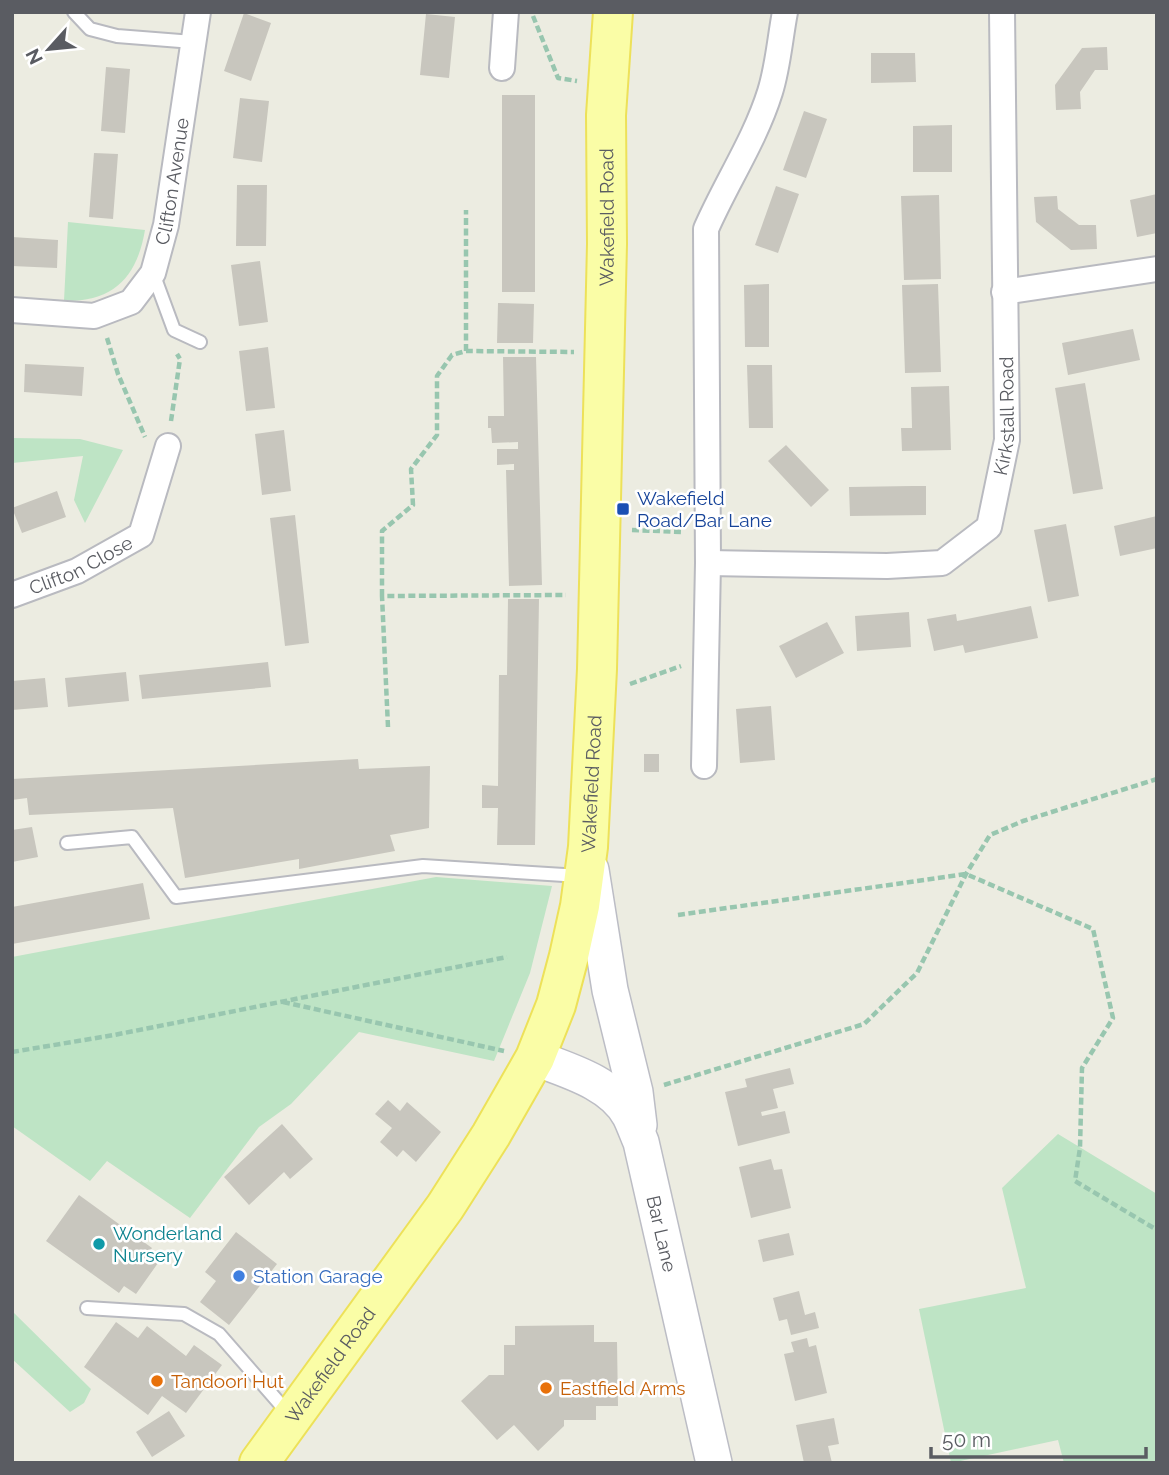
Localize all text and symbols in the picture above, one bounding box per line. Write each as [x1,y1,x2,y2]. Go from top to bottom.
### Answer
north arrow [14,14,84,84]
text: N [21,45,47,68]
street label: Clifton Avenue [150,116,193,247]
street label: Wakefield Road [595,148,618,287]
street label: Kirkstall Road [989,356,1018,477]
place label: Wakefield Road/Bar Lane [637,487,772,531]
marker: Wakefield Road/Bar Lane [615,501,631,517]
street label: Clifton Close [26,531,136,599]
street label: Wakefield Road [577,715,606,854]
street label: Bar Lane [642,1193,681,1274]
place label: Wonderland Nursery [113,1222,222,1266]
marker: Wonderland Nursery [91,1236,107,1252]
place label: Station Garage [253,1265,383,1287]
marker: Station Garage [231,1268,247,1284]
street label: Wakefield Road [281,1303,380,1427]
place label: Tandoori Hut [171,1370,284,1392]
marker: Tandoori Hut [149,1373,165,1389]
place label: Eastfield Arms [560,1377,686,1399]
marker: Eastfield Arms [538,1380,554,1396]
scale bar [931,1416,1146,1460]
text: 50 m [942,1427,991,1452]

